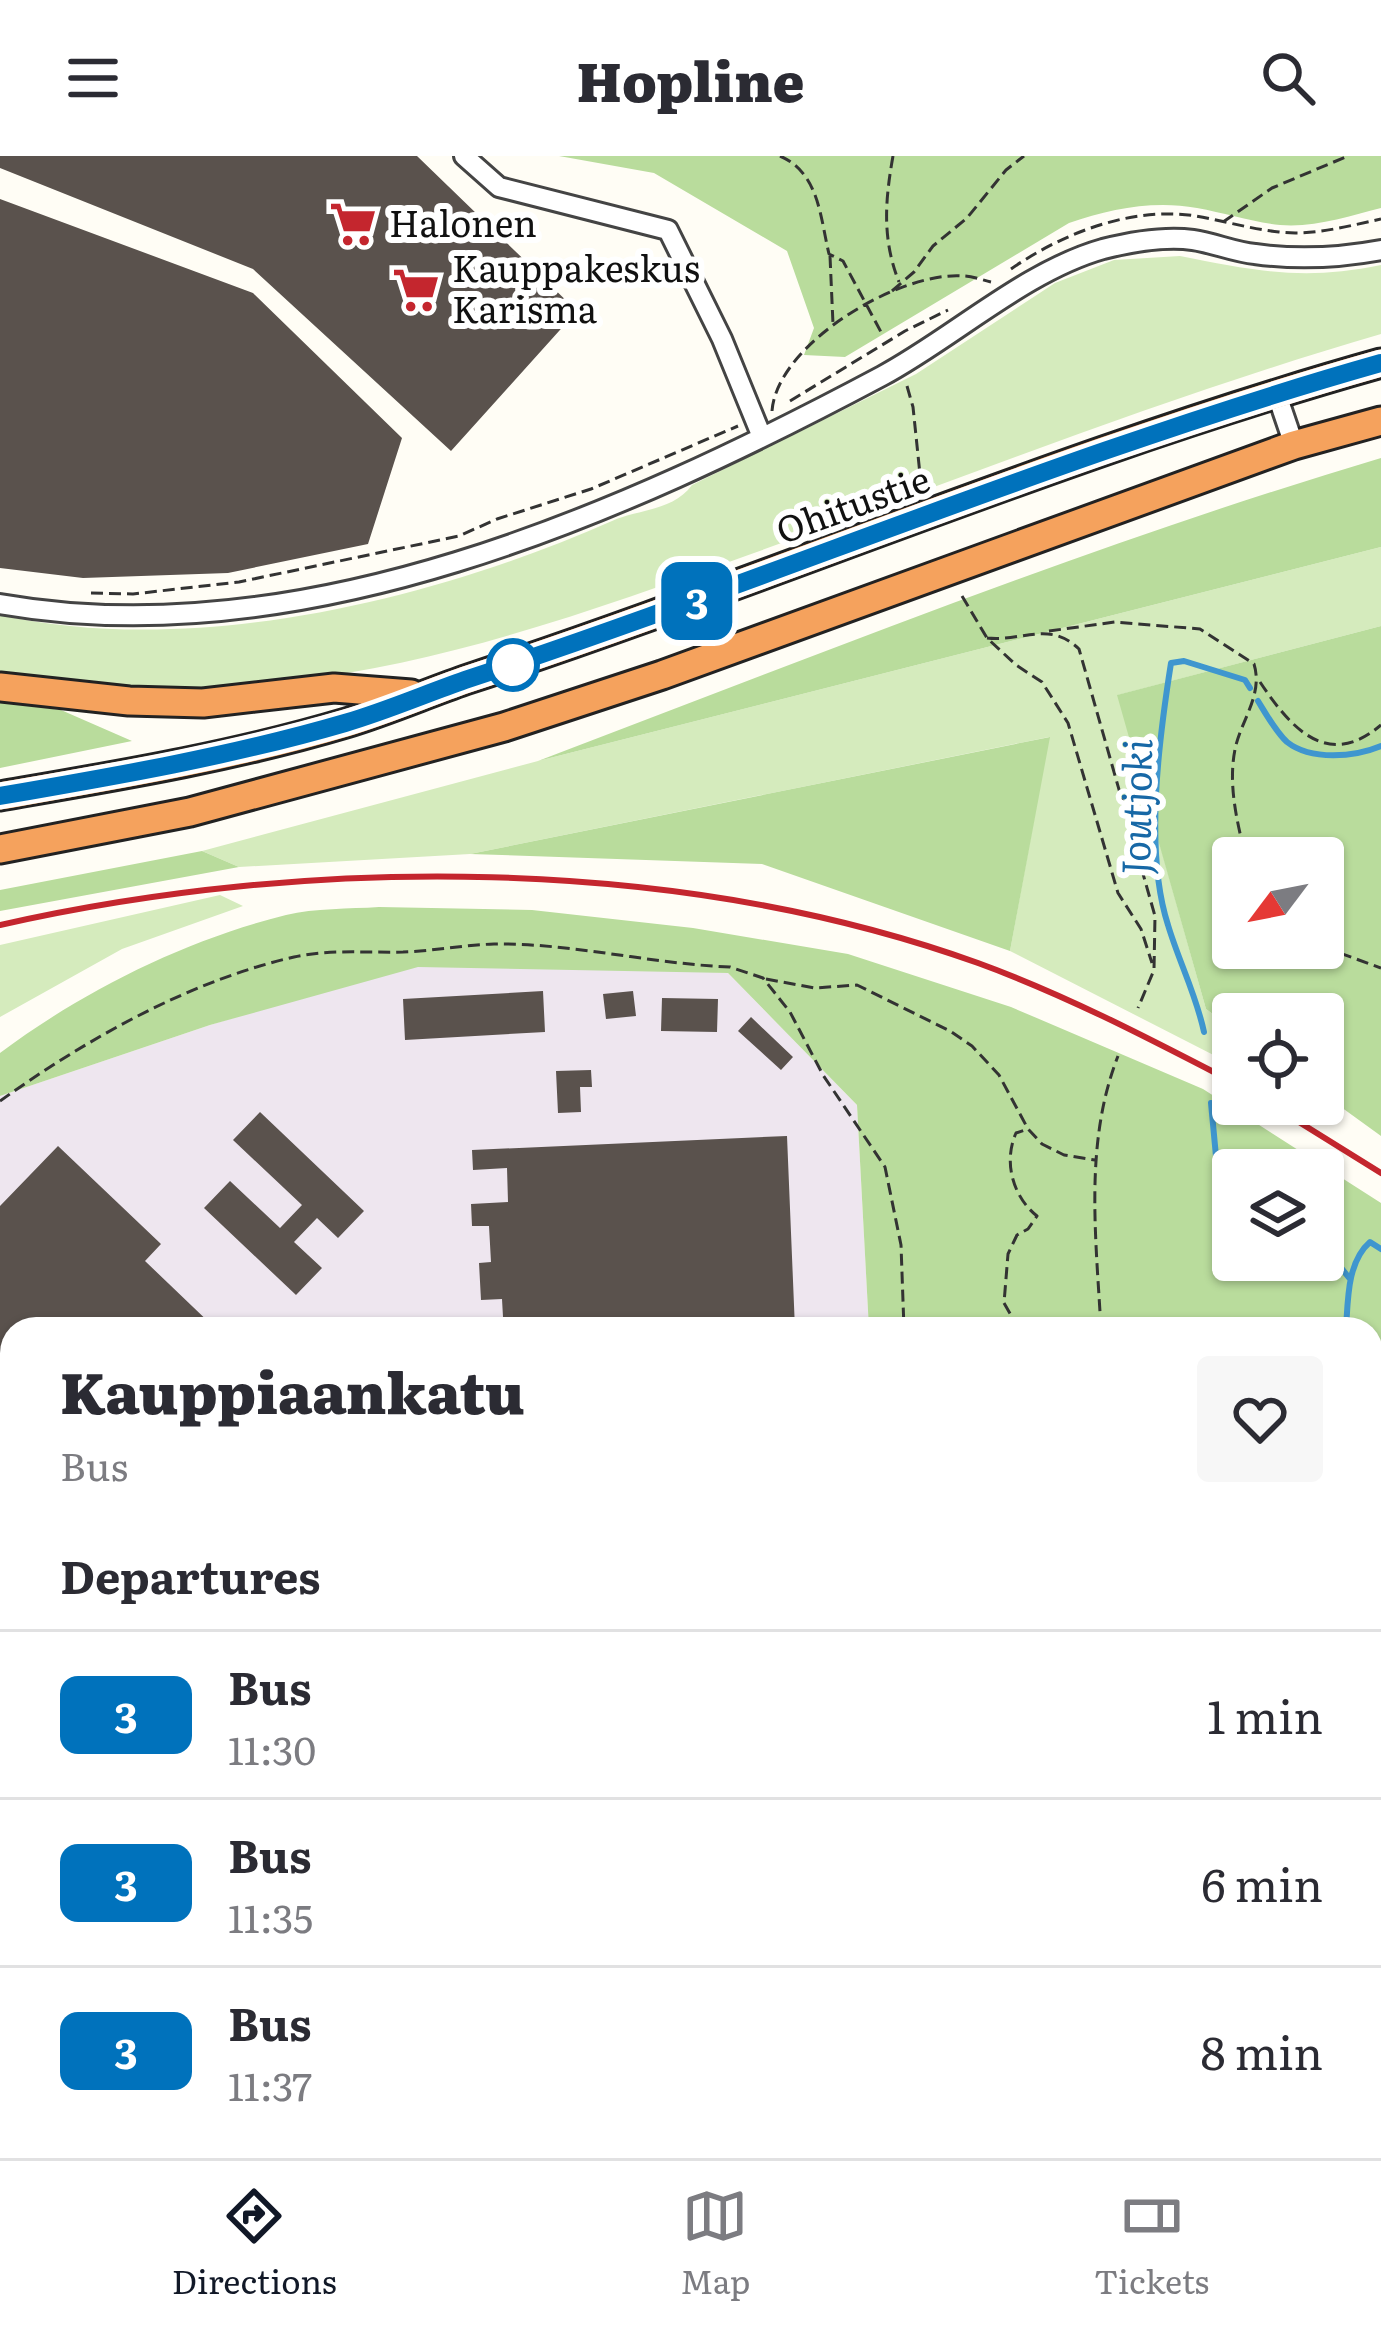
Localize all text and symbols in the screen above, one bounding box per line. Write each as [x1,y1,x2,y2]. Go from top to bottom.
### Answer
text: Hopline [577,38,804,119]
icon: menu [60,45,126,111]
icon: search [1255,45,1321,111]
place label: Halonen [389,195,537,248]
supermarket icon: Halonen [328,199,378,249]
place label: Kauppakeskus Karisma [452,240,700,334]
supermarket icon: Kauppakeskus Karisma [391,265,441,315]
street label: Ohitustie [768,450,936,555]
line badge: 3 [658,562,736,640]
text: 3 [685,570,709,632]
unlabelled marker [488,640,538,690]
water label: Joutjoki [1104,738,1164,875]
north arrow [1212,837,1344,969]
map controls [1212,837,1344,1281]
button: locate [1212,993,1344,1125]
button: layers [1212,1149,1344,1281]
text: Kauppiaankatu [60,1347,525,1432]
button: heart [1197,1356,1323,1482]
text: Bus [60,1435,128,1493]
text: Departures [60,1541,321,1608]
text: Bus [228,1652,312,1719]
text: 1 min [1207,1681,1323,1748]
text: 3 [114,1684,138,1746]
text: 11:30 [228,1719,316,1777]
text: Bus [228,1820,312,1887]
text: 6 min [1201,1849,1323,1916]
text: 3 [114,1852,138,1914]
text: 11:35 [228,1887,313,1945]
text: Bus [228,1988,312,2055]
text: 8 min [1201,2017,1323,2084]
text: 3 [114,2020,138,2082]
text: 11:37 [228,2055,312,2113]
tab: Directions [172,2183,337,2304]
tab: Map [680,2183,750,2304]
tab: Tickets [1094,2183,1209,2304]

